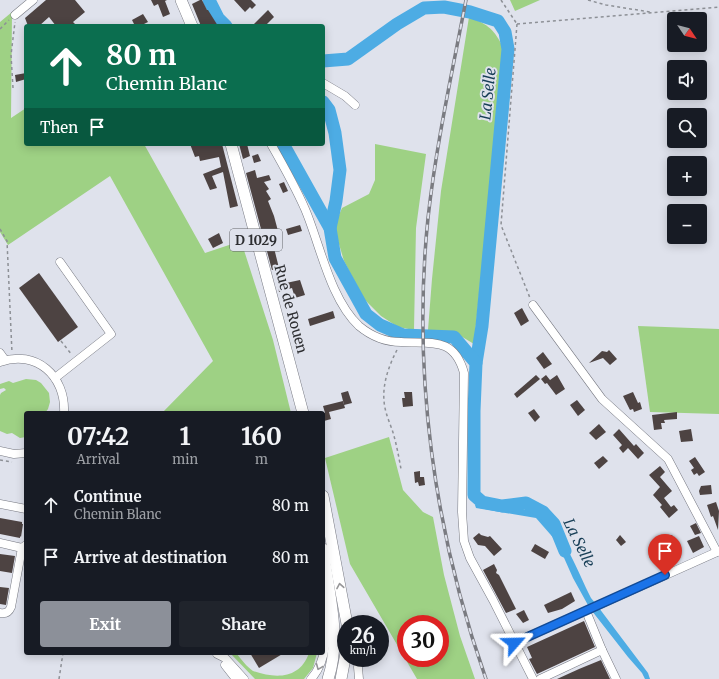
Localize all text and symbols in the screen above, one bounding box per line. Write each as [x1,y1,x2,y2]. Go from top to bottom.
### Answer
north arrow [667,12,707,52]
map controls [667,12,707,244]
text: 80 m [106,37,177,73]
icon: ahead [40,40,92,92]
button: sound [667,60,707,100]
water label: La Selle [475,67,500,121]
text: Chemin Blanc [106,72,227,95]
button: search [667,108,707,148]
icon: arrive [86,116,108,138]
text: Then [40,118,78,137]
button: + [667,156,707,196]
button: − [667,204,707,244]
road number: D 1029 [230,229,282,251]
street label: Rue de Rouen [271,263,311,355]
text: 07:42 [67,421,129,452]
text: 1 [180,421,191,452]
text: 160 [241,421,282,452]
text: Arrival [76,451,120,468]
text: min [172,451,198,468]
text: m [255,451,268,468]
text: Continue [74,487,142,506]
icon: ahead [40,494,62,516]
text: 80 m [272,496,309,515]
text: Chemin Blanc [74,506,161,523]
water label: La Selle [559,515,600,571]
pin [648,534,682,575]
icon: arrive [654,540,676,562]
icon: arrive [40,546,62,568]
text: Arrive at destination [74,548,227,567]
text: 80 m [272,548,309,567]
one-way arrow [336,583,345,589]
button: Exit [40,601,171,647]
button: Share [179,601,309,647]
speed limit sign: 30 [397,615,449,667]
position arrow [493,622,535,664]
text: 26 [351,623,375,648]
text: km/h [350,644,376,657]
one-way arrow [316,663,324,670]

